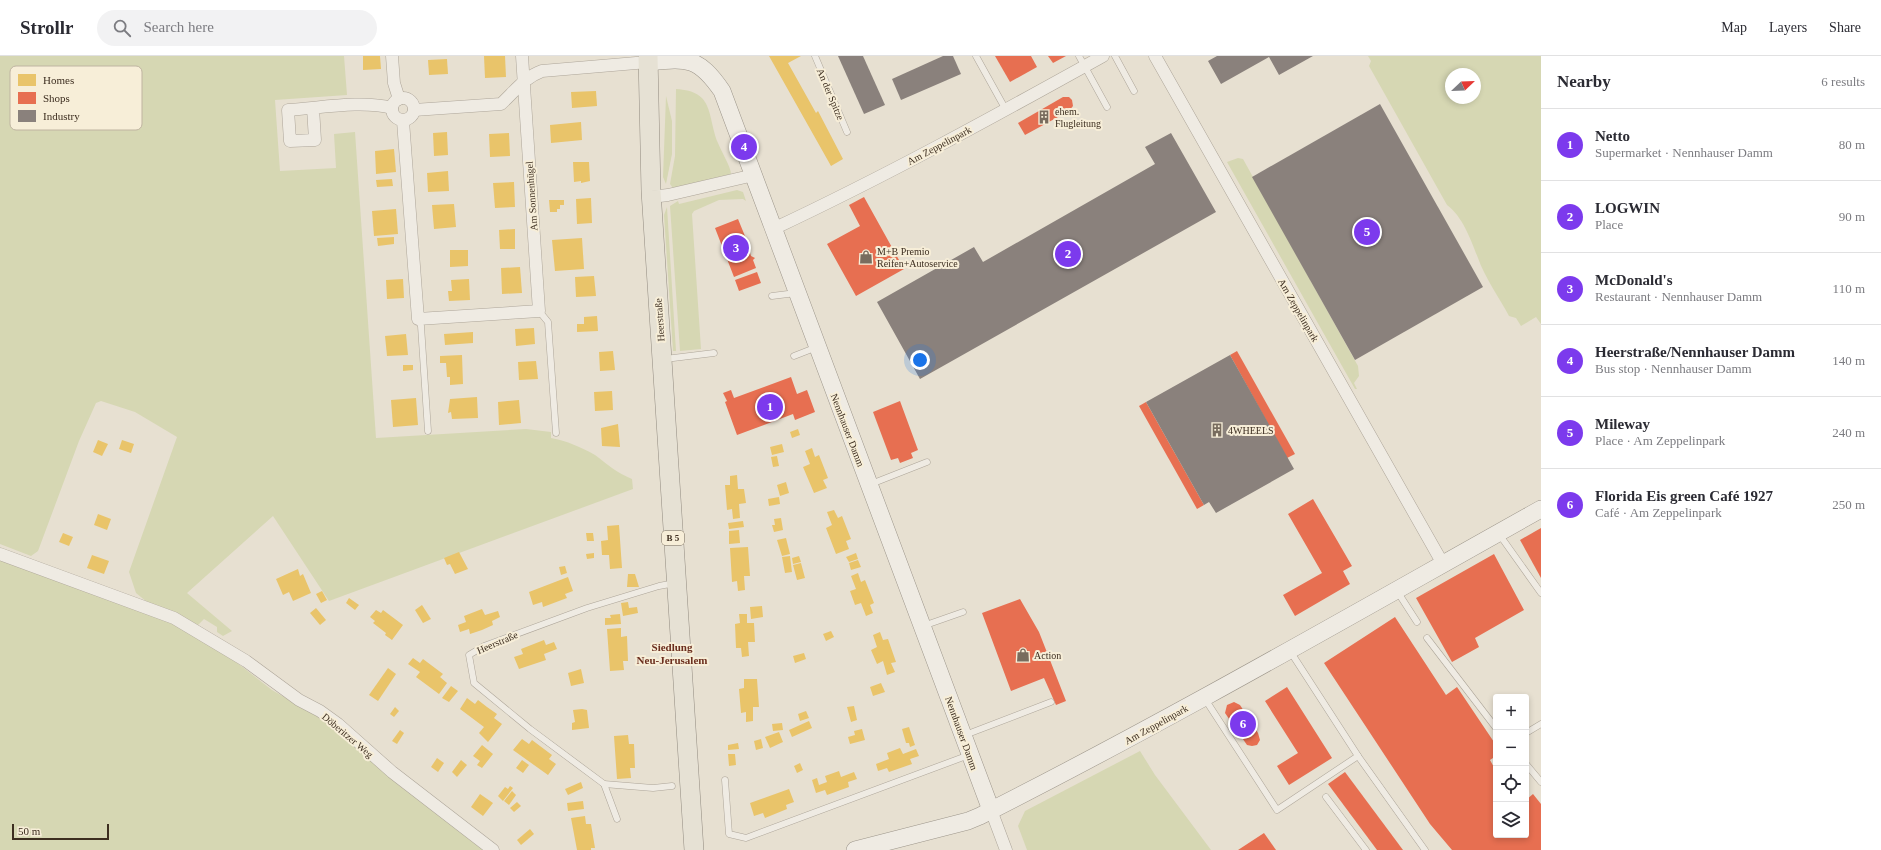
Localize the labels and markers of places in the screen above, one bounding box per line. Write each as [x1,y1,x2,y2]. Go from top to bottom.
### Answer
place label: ehem. Flugleitung [1055,106,1101,129]
building icon: ehem. Flugleitung [1036,109,1052,125]
pin: 4 [731,132,757,162]
pin: 5 [1354,217,1380,247]
pin: 3 [723,233,749,263]
pin: 2 [1055,239,1081,269]
place label: M+B Premio Reifen+Autoservice [877,246,958,269]
shop icon: M+B Premio Reifen+Autoservice [858,249,874,265]
pin: 1 [757,392,783,422]
building icon: 4WHEELS [1209,422,1225,438]
place label: 4WHEELS [1228,425,1274,436]
shop icon: Action [1015,647,1031,663]
place label: Action [1034,650,1061,661]
pin: 6 [1230,709,1256,739]

